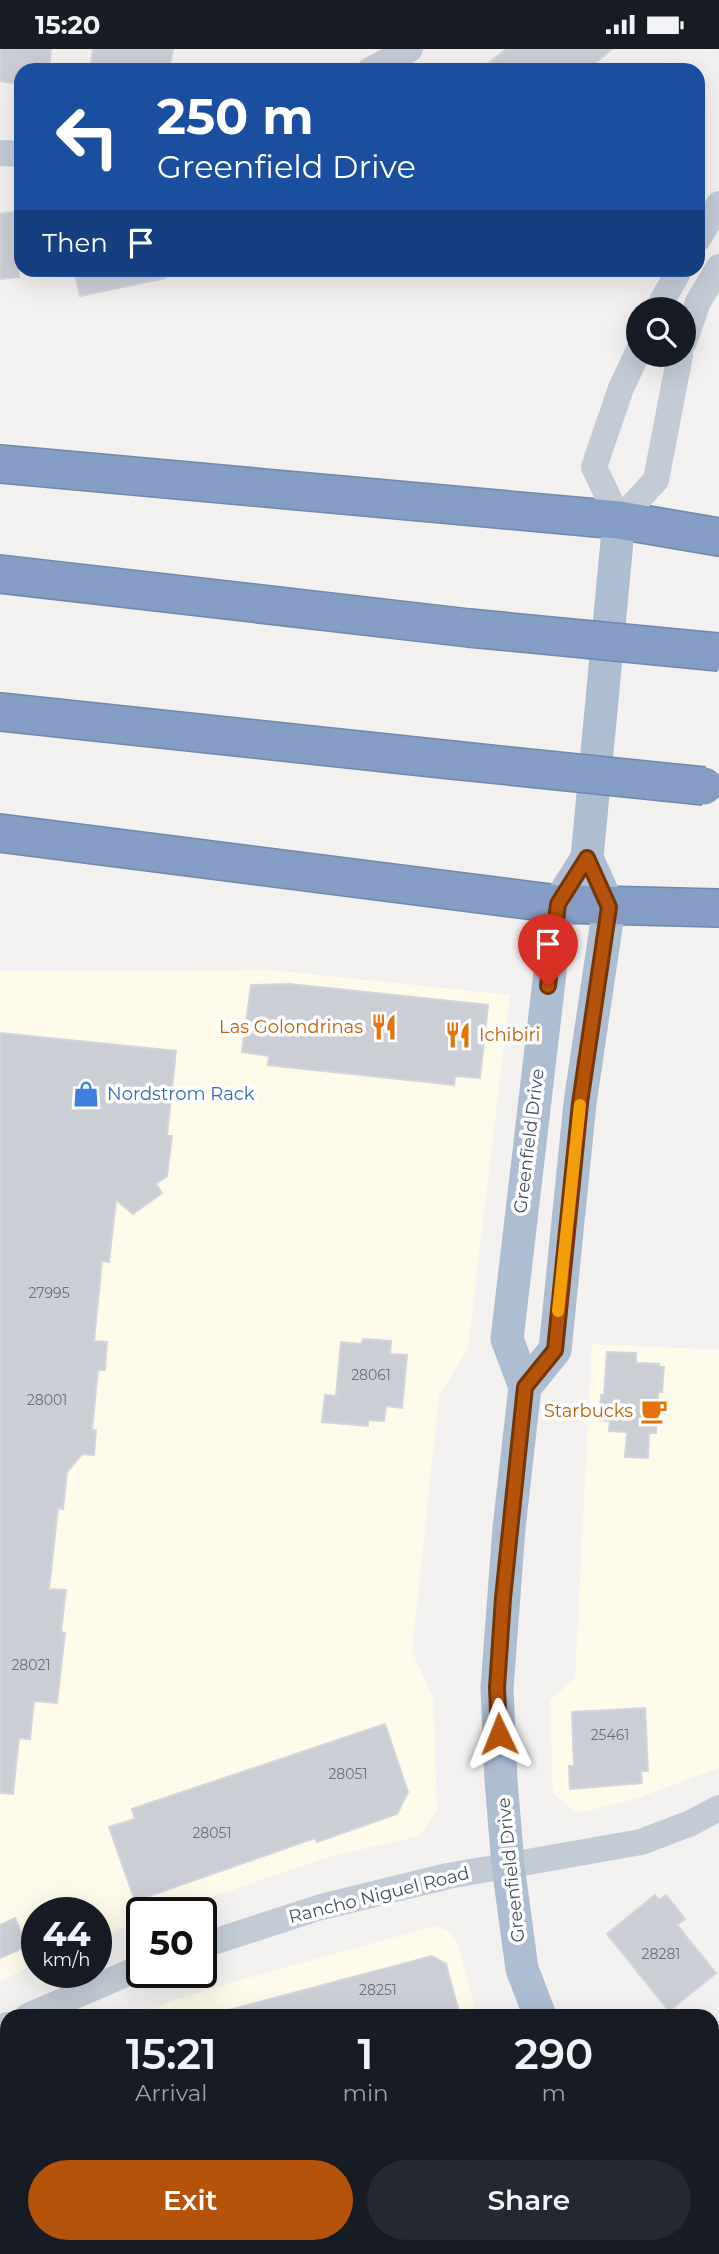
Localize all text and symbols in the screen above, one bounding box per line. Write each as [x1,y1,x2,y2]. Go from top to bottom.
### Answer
text: 15:20 [35,9,100,41]
text: 250 m [157,87,314,146]
icon: left [42,91,133,182]
text: Greenfield Drive [157,147,416,186]
icon: arrive [122,224,160,262]
text: Then [42,227,108,259]
map controls [626,297,696,367]
button: search [626,297,696,367]
pin [518,914,578,986]
icon: arrive [529,925,567,963]
restaurant icon: Las Golondrinas [369,1012,399,1042]
place label: Las Golondrinas [219,1016,363,1038]
restaurant icon: Ichibiri [443,1020,473,1050]
place label: Ichibiri [479,1024,540,1046]
street label: Greenfield Drive [509,1067,549,1215]
shop icon: Nordstrom Rack [71,1079,101,1109]
place label: Nordstrom Rack [107,1083,255,1105]
house number: 27995 [28,1284,70,1302]
house number: 28061 [351,1366,391,1384]
house number: 28001 [27,1391,67,1409]
cafe icon: Starbucks [639,1396,669,1426]
place label: Starbucks [544,1400,633,1422]
house number: 28021 [11,1656,51,1674]
position arrow [462,1697,536,1771]
house number: 25461 [591,1726,629,1744]
house number: 28051 [328,1765,368,1783]
street label: Greenfield Drive [492,1796,530,1944]
house number: 28051 [192,1824,232,1842]
street label: Rancho Niguel Road [286,1862,472,1928]
speed limit sign: 50 [126,1897,217,1988]
text: 44 [42,1912,91,1955]
house number: 28281 [642,1945,680,1963]
text: km/h [42,1949,91,1971]
house number: 28251 [359,1981,397,1999]
text: 15:21 [126,2028,217,2080]
text: 1 [358,2028,374,2080]
text: 290 [514,2028,593,2080]
text: Arrival [135,2079,208,2107]
text: min [343,2079,389,2107]
text: m [542,2079,566,2107]
button: Exit [28,2160,353,2240]
button: Share [367,2160,691,2240]

